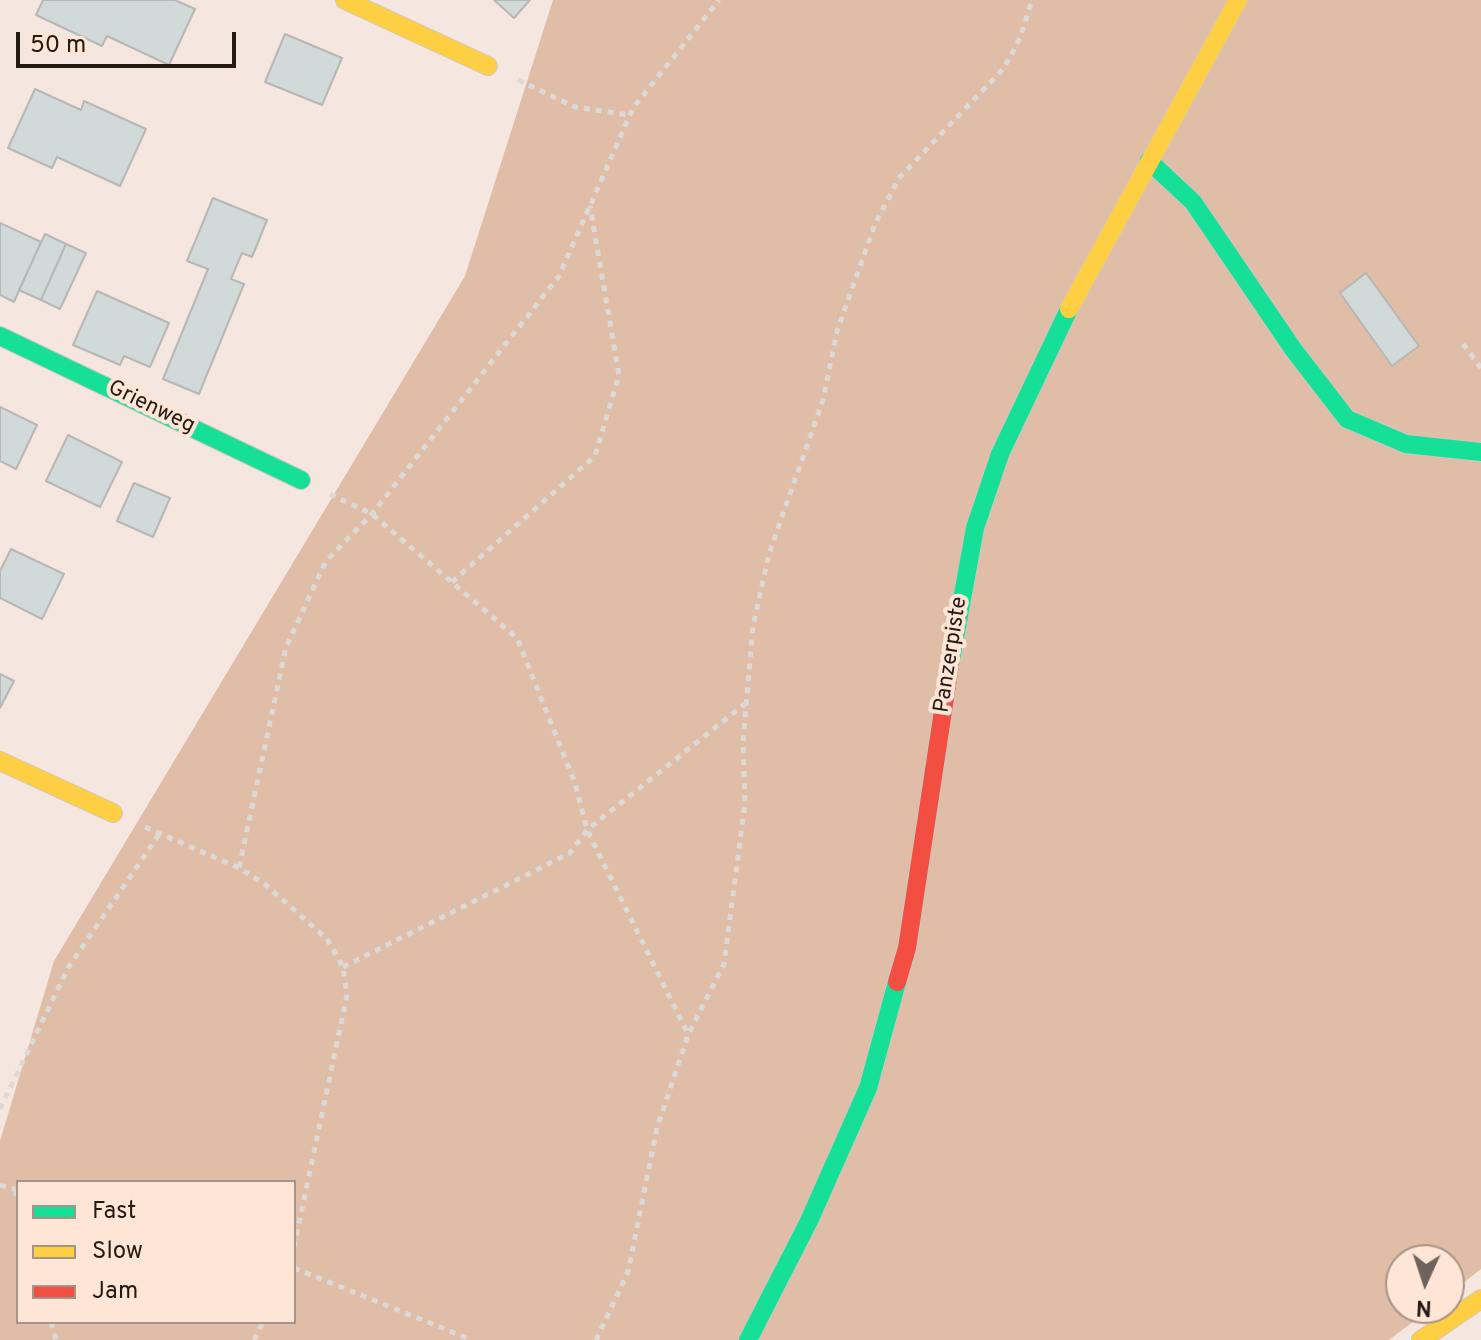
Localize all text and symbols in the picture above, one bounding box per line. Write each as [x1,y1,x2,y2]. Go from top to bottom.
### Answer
scale bar [20,16,240,66]
text: 50 m [30,31,86,61]
street label: Grienweg [103,376,199,440]
street label: Panzerpiste [930,595,974,715]
legend [16,1180,296,1324]
text: Fast [92,1197,136,1227]
text: Slow [92,1237,143,1267]
north arrow [1385,1244,1465,1324]
text: Jam [92,1277,138,1307]
text: N [1415,1293,1432,1320]

